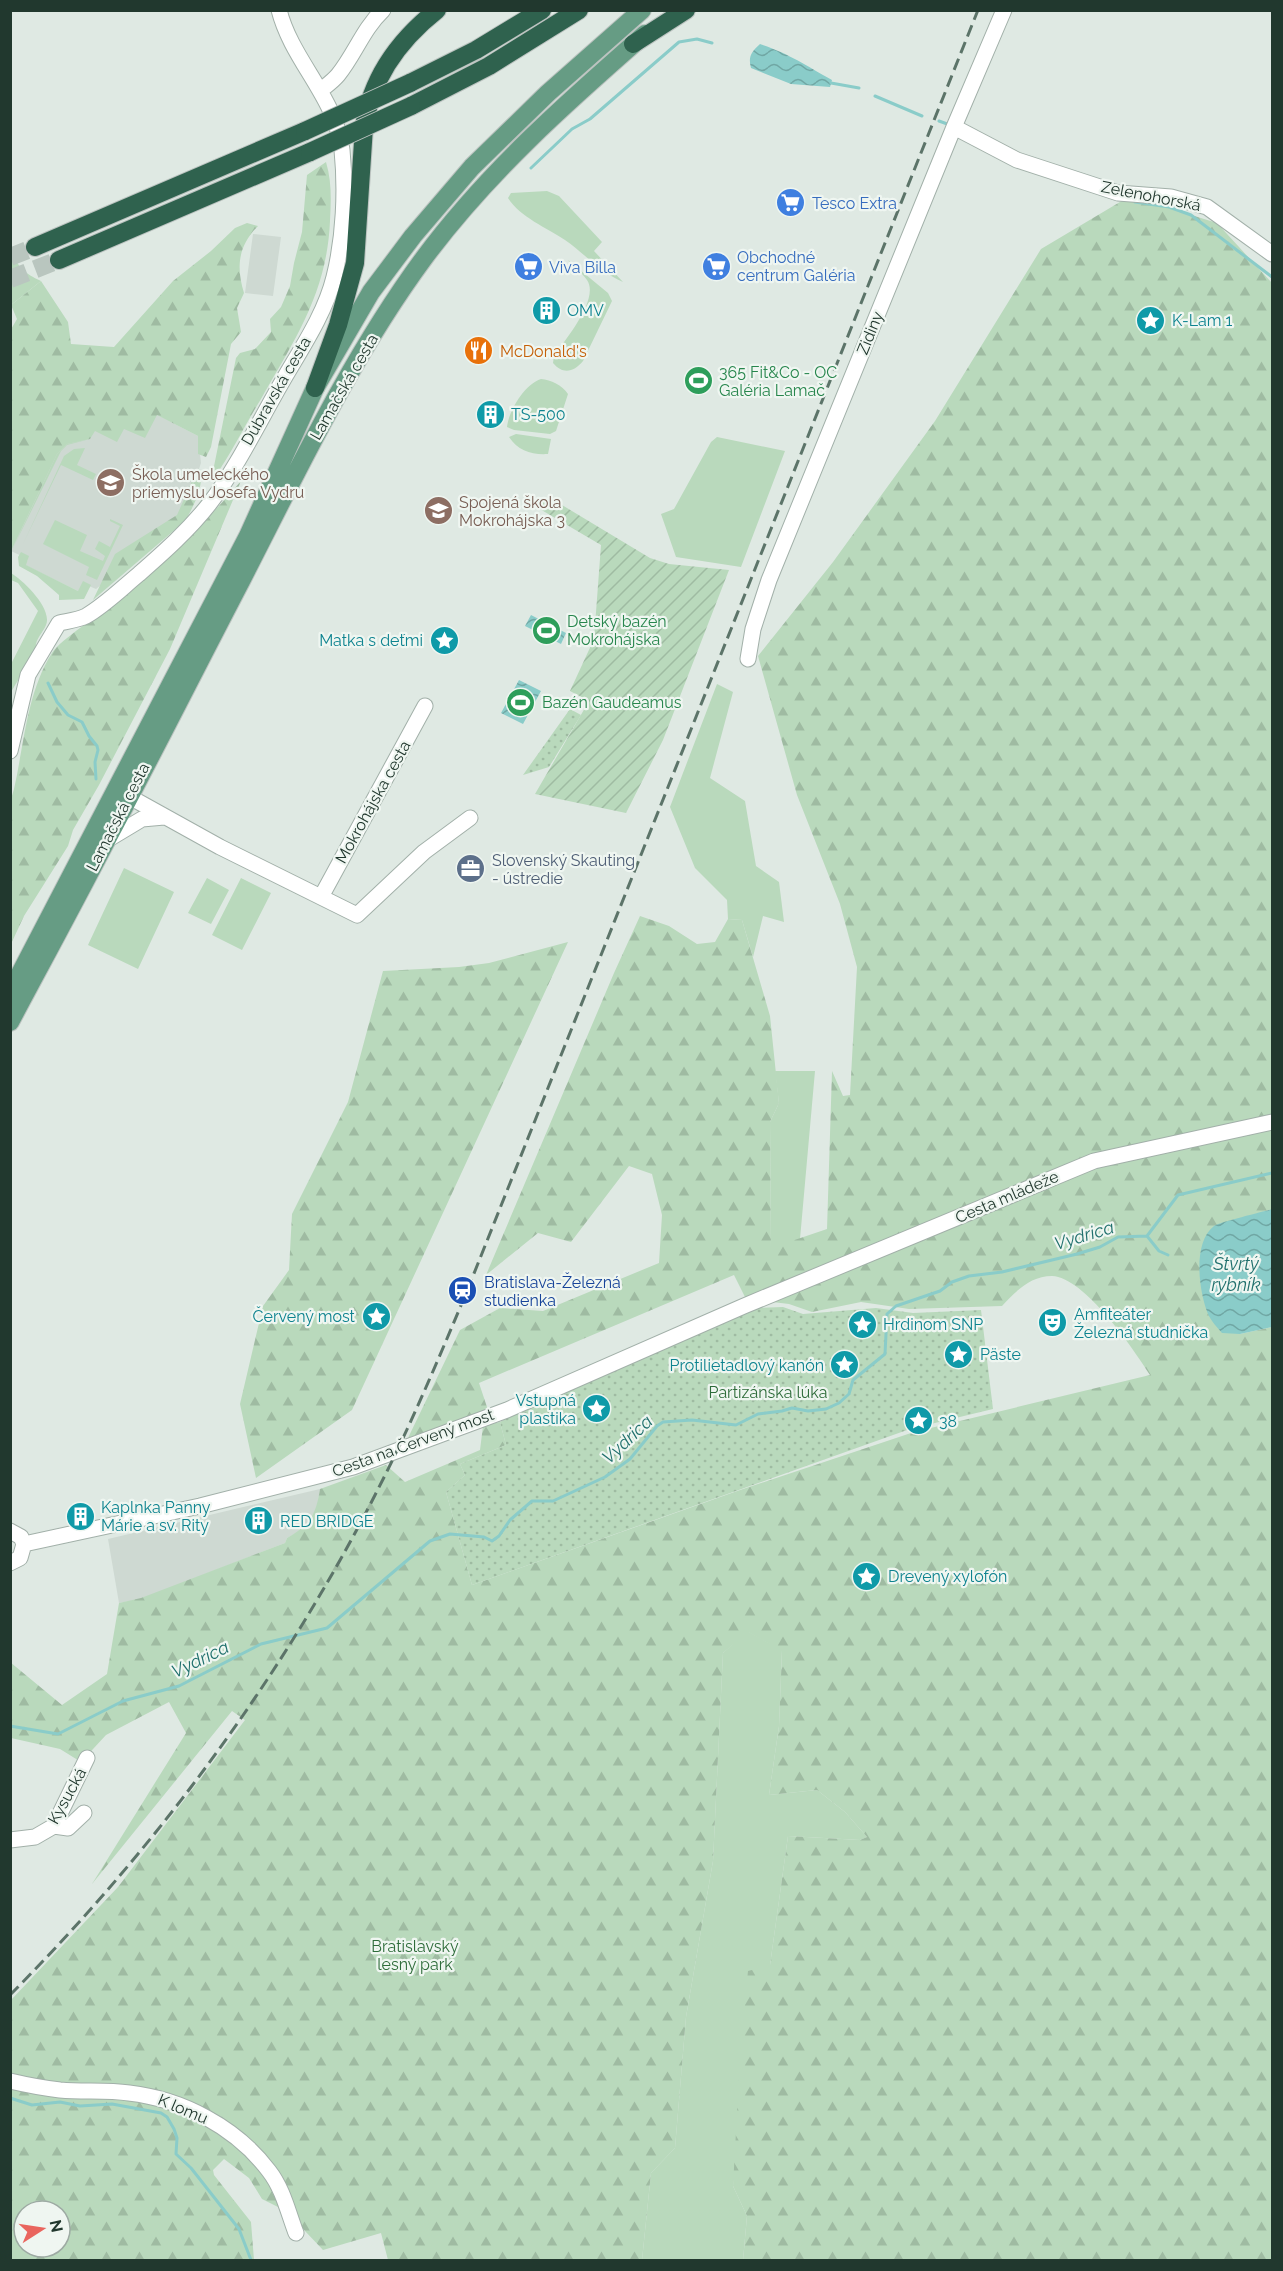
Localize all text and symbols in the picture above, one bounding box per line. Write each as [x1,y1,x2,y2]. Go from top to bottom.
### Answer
street label: Zelenohorská [1100,177,1202,215]
supermarket icon: Tesco Extra [775,187,807,219]
place label: Tesco Extra [812,194,897,213]
place label: Obchodné centrum Galéria [737,248,855,285]
supermarket icon: Obchodné centrum Galéria [700,250,732,282]
supermarket icon: Viva Billa [512,251,544,283]
place label: Viva Billa [549,258,616,277]
building icon: OMV [530,294,562,326]
place label: OMV [567,301,604,320]
place icon: K-Lam 1 [1135,304,1167,336]
street label: Zidiny [853,308,887,357]
place label: K-Lam 1 [1172,311,1233,330]
street label: Lamačská cesta [306,331,382,443]
street label: Dúbravská cesta [237,333,315,449]
restaurant icon: McDonald's [463,335,495,367]
place label: McDonald's [500,342,587,361]
place label: 365 Fit&Co - OC Galéria Lamač [719,363,837,400]
sports icon: 365 Fit&Co - OC Galéria Lamač [682,365,714,397]
building icon: TS-500 [474,398,506,430]
place label: TS-500 [511,405,566,424]
place label: Škola umeleckého priemyslu Josefa Vydru [132,464,304,502]
school or university icon: Škola umeleckého priemyslu Josefa Vydru [95,467,127,499]
place label: Spojená škola Mokrohájska 3 [459,493,565,530]
school or university icon: Spojená škola Mokrohájska 3 [422,495,454,527]
place label: Detský bazén Mokrohájska [567,612,667,649]
sports icon: Detský bazén Mokrohájska [530,614,562,646]
place icon: Matka s deťmi [428,624,460,656]
place label: Matka s deťmi [319,631,423,650]
sports icon: Bazén Gaudeamus [505,686,537,718]
place label: Bazén Gaudeamus [542,693,682,712]
street label: Mokrohájska cesta [331,737,415,867]
street label: Lamačská cesta [82,760,154,874]
place label: Slovenský Skauting - ústredie [492,851,635,888]
office icon: Slovenský Skauting - ústredie [455,853,487,885]
street label: Cesta mládeže [952,1167,1062,1227]
water label: Vydrica [1052,1216,1117,1254]
water label: Štvrtý rybník [1211,1252,1261,1295]
place label: Bratislava-Železná studienka [484,1272,621,1310]
station icon: Bratislava-Železná studienka [447,1275,479,1307]
place icon: Červený most [360,1300,392,1332]
place label: Amfiteáter Železná studnička [1074,1305,1208,1342]
place label: Červený most [253,1306,356,1326]
theatre icon: Amfiteáter Železná studnička [1037,1307,1069,1339]
place icon: Hrdinom SNP [846,1308,878,1340]
place label: Hrdinom SNP [883,1315,983,1334]
place icon: Päste [943,1338,975,1370]
place label: Päste [980,1345,1021,1364]
place icon: Protilietadlový kanón [829,1349,861,1381]
place label: Protilietadlový kanón [669,1356,824,1375]
park label: Partizánska lúka [709,1383,827,1402]
place label: Vstupná plastika [515,1391,576,1428]
place icon: Vstupná plastika [581,1393,613,1425]
street label: Cesta na Červený most [329,1404,497,1481]
place icon: 38 [902,1405,934,1437]
water label: Vydrica [597,1410,657,1468]
place label: 38 [939,1412,957,1431]
place label: Kaplnka Panny Márie a sv. Rity [101,1498,211,1535]
building icon: Kaplnka Panny Márie a sv. Rity [64,1500,96,1532]
building icon: RED BRIDGE [243,1505,275,1537]
place label: RED BRIDGE [280,1512,374,1531]
place icon: Drevený xylofón [851,1560,883,1592]
place label: Drevený xylofón [888,1567,1007,1586]
water label: Vydrica [168,1636,232,1682]
street label: Kysucká [44,1765,90,1827]
park label: Bratislavský lesný park [371,1937,459,1974]
street label: K lomu [155,2090,211,2128]
north arrow [12,2199,72,2259]
text: N [46,2218,67,2234]

